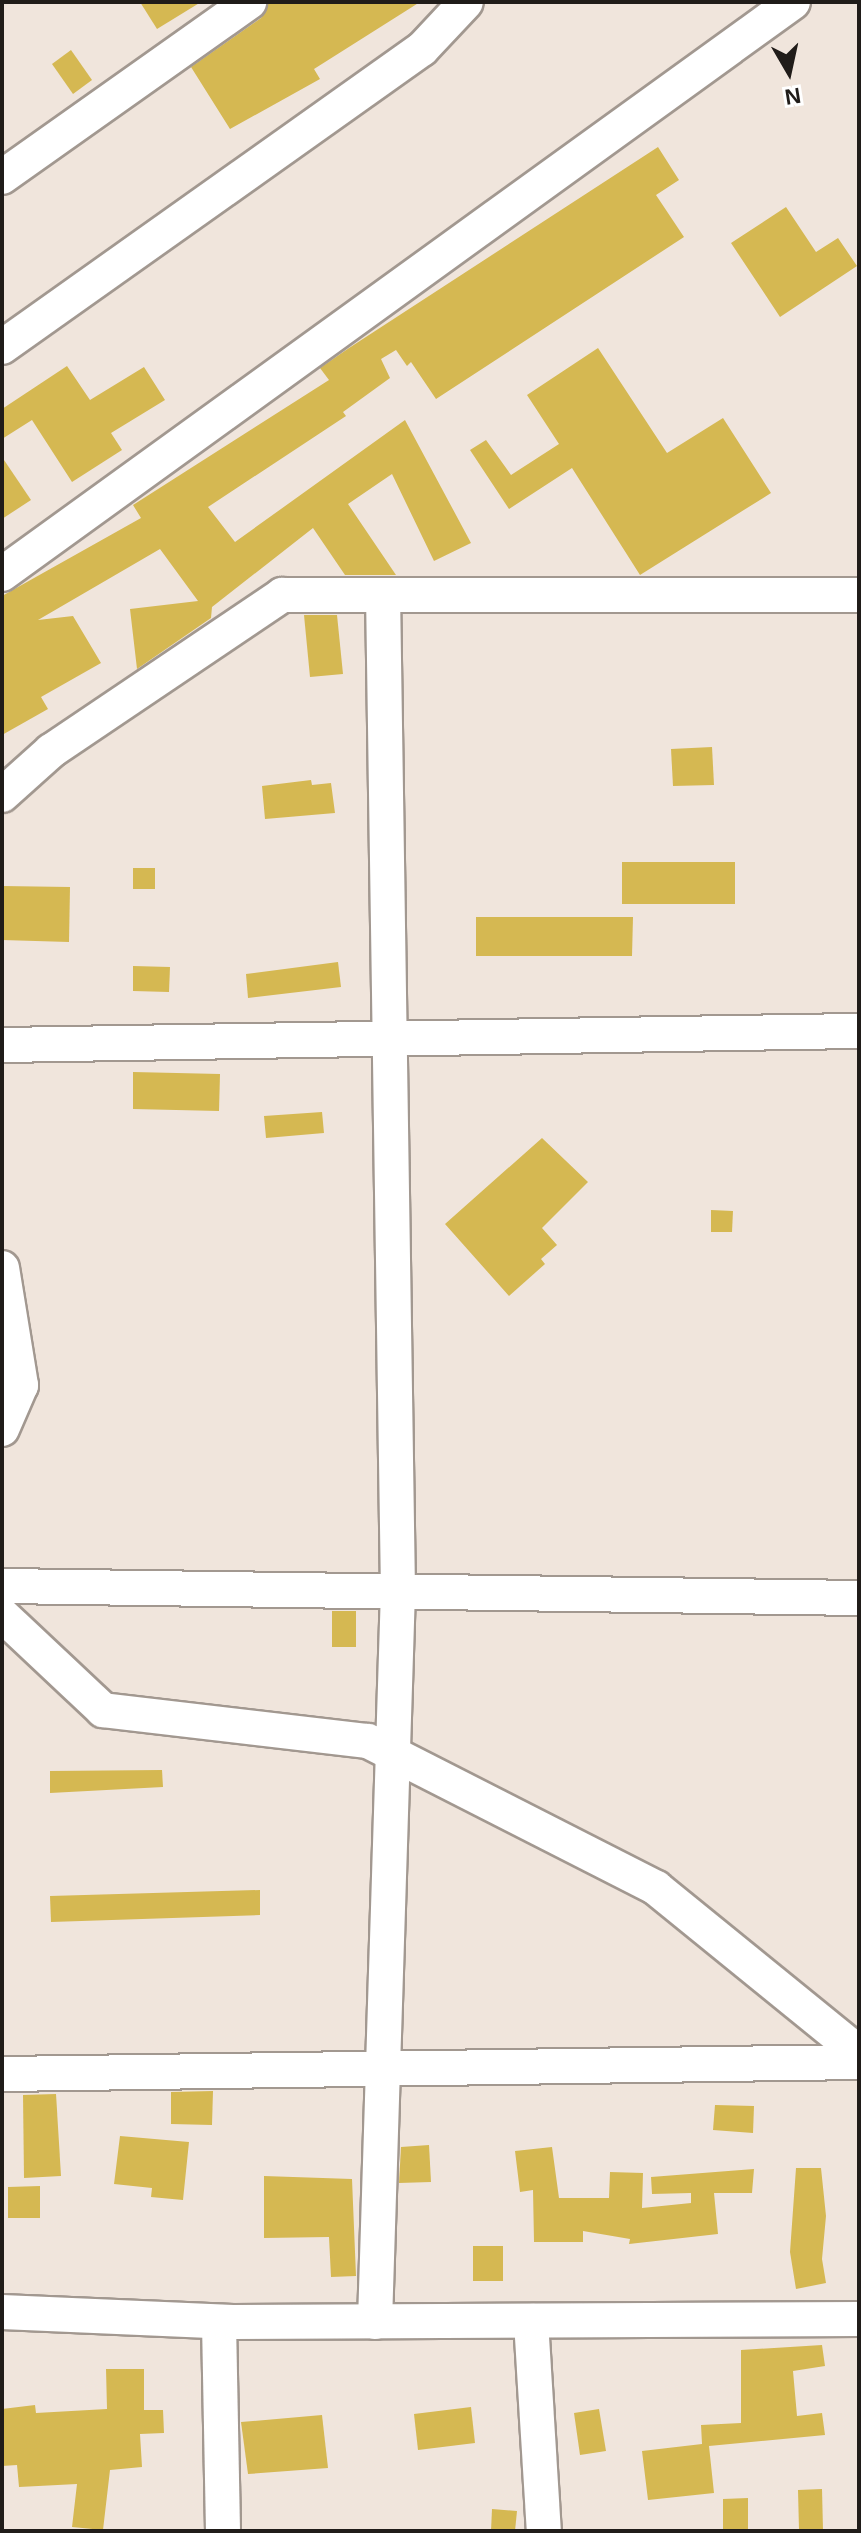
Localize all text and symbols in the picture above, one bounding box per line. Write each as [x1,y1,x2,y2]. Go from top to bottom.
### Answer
north arrow [749,32,829,112]
text: N [783,83,803,110]

